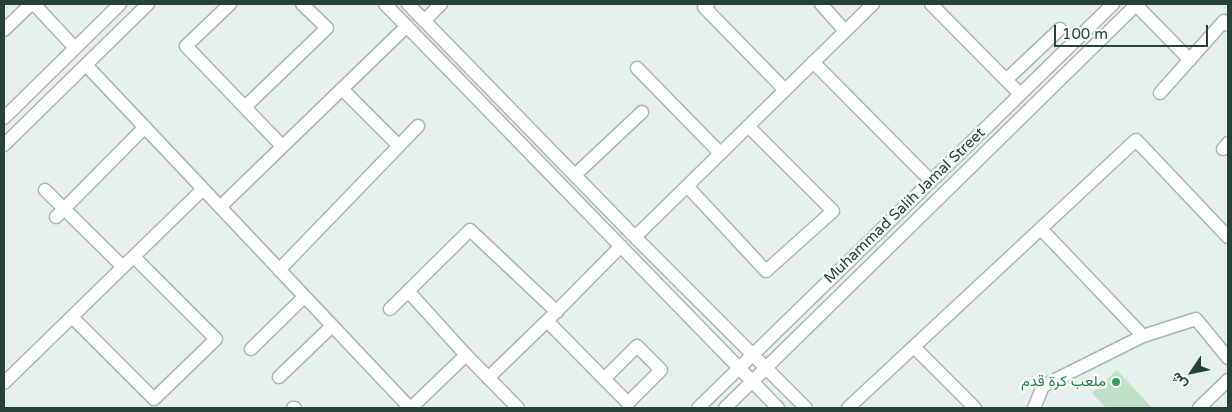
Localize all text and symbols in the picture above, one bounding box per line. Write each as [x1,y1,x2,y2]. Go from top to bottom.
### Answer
scale bar [1057,15,1211,47]
text: 100 m [1062,25,1108,43]
street label: Muhammad Salih Jamal Street [821,124,989,288]
north arrow [1167,347,1217,397]
text: ش [1167,369,1191,392]
place label: ملعب كرة قدم [1021,373,1106,391]
marker: ملعب كرة قدم [1110,376,1122,388]

